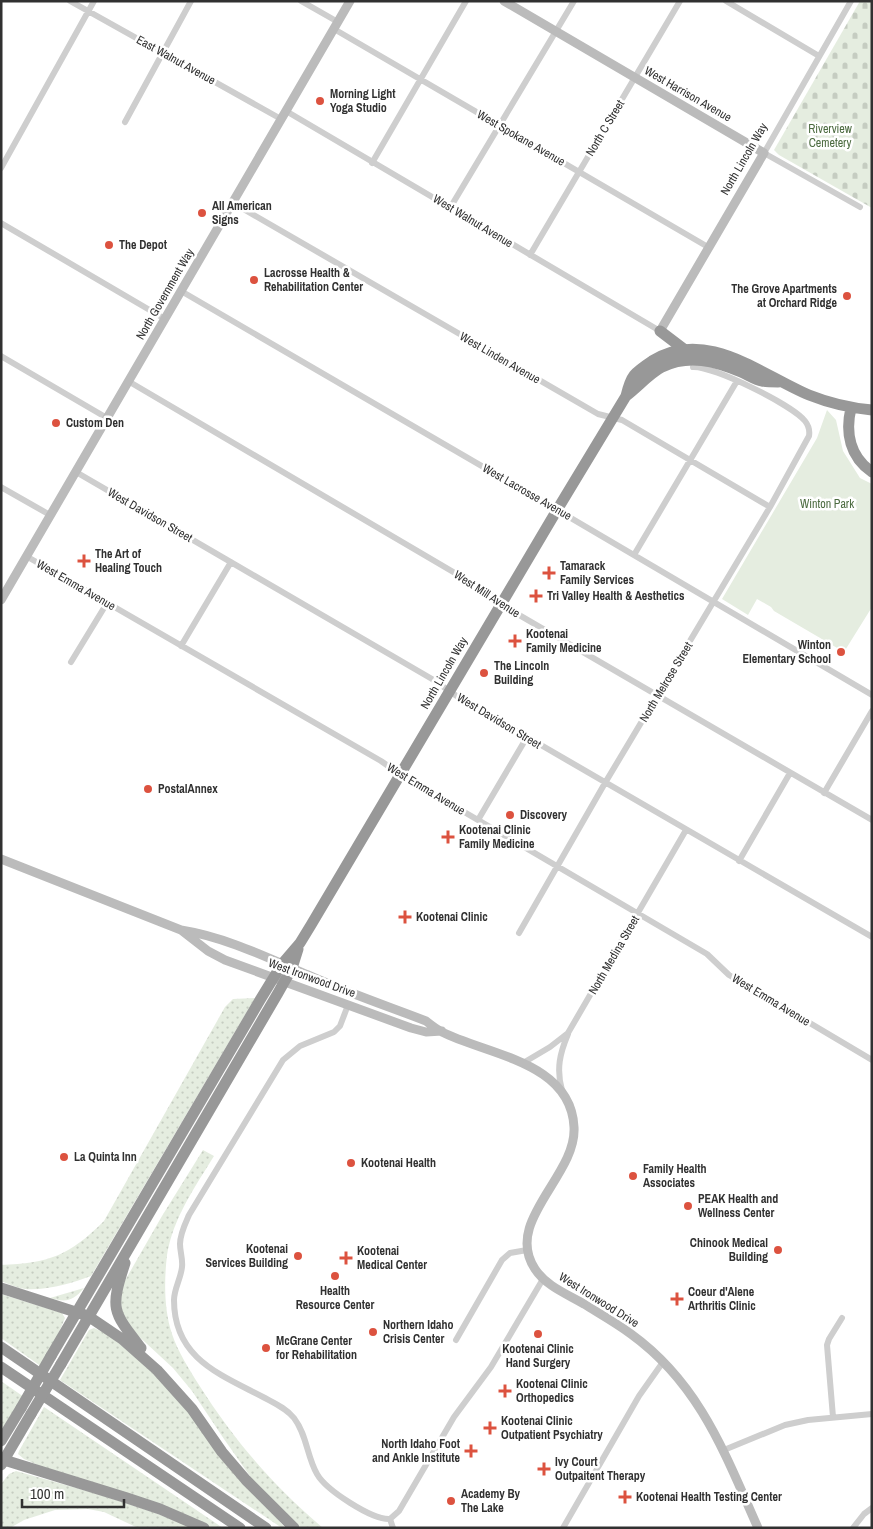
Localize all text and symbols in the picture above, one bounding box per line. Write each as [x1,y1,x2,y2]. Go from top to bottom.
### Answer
street label: East Walnut Avenue [134,32,218,88]
street label: West Harrison Avenue [642,63,734,125]
place label: Morning Light Yoga Studio [330,86,396,116]
marker: Morning Light Yoga Studio [314,95,326,107]
street label: North C Street [582,97,628,159]
street label: West Spokane Avenue [474,106,568,170]
street label: North Lincoln Way [717,120,771,198]
park label: Riverview Cemetery [808,121,853,151]
street label: West Walnut Avenue [430,191,516,251]
place label: All American Signs [212,198,272,228]
marker: All American Signs [196,207,208,219]
place label: The Depot [119,237,168,253]
marker: The Depot [103,239,115,251]
street label: North Government Way [132,245,198,343]
place label: Lacrosse Health & Rehabilitation Center [264,265,363,295]
marker: Lacrosse Health & Rehabilitation Center [248,274,260,286]
place label: The Grove Apartments at Orchard Ridge [731,281,838,311]
marker: The Grove Apartments at Orchard Ridge [841,290,853,302]
street label: West Linden Avenue [457,328,543,388]
place label: Custom Den [66,415,124,431]
marker: Custom Den [50,417,62,429]
street label: West Lacrosse Avenue [480,460,574,524]
street label: West Davidson Street [105,484,196,546]
park label: Winton Park [800,496,854,512]
place label: The Art of Healing Touch [95,546,162,576]
marker: The Art of Healing Touch [77,554,91,568]
street label: West Emma Avenue [34,556,118,614]
place label: Tamarack Family Services [560,558,634,588]
marker: Tamarack Family Services [542,566,556,580]
street label: West Mill Avenue [451,567,523,621]
place label: Tri Valley Health & Aesthetics [547,588,685,604]
marker: Tri Valley Health & Aesthetics [529,589,543,603]
place label: Kootenai Family Medicine [526,626,602,656]
street label: North Lincoln Way [417,634,471,712]
marker: Kootenai Family Medicine [508,634,522,648]
place label: Winton Elementary School [742,637,831,667]
street label: North Melrose Street [636,639,696,725]
marker: Winton Elementary School [835,646,847,658]
place label: The Lincoln Building [494,658,549,688]
marker: The Lincoln Building [478,667,490,679]
street label: West Davidson Street [454,690,544,753]
street label: West Emma Avenue [384,759,468,819]
place label: PostalAnnex [158,781,218,797]
marker: PostalAnnex [142,783,154,795]
place label: Discovery [520,807,568,823]
marker: Discovery [504,809,516,821]
place label: Kootenai Clinic Family Medicine [459,822,535,852]
marker: Kootenai Clinic Family Medicine [441,830,455,844]
place label: Kootenai Clinic [416,909,488,925]
marker: Kootenai Clinic [398,910,412,924]
street label: North Medina Street [585,912,643,997]
street label: West Ironwood Drive [266,955,358,1001]
street label: West Emma Avenue [729,970,813,1030]
place label: La Quinta Inn [74,1149,137,1165]
marker: La Quinta Inn [58,1151,70,1163]
place label: Kootenai Health [361,1155,436,1171]
marker: Kootenai Health [345,1157,357,1169]
place label: Family Health Associates [643,1161,707,1191]
marker: Family Health Associates [627,1170,639,1182]
place label: PEAK Health and Wellness Center [698,1191,778,1221]
marker: PEAK Health and Wellness Center [682,1200,694,1212]
place label: Chinook Medical Building [690,1235,768,1265]
place label: Kootenai Services Building [205,1241,288,1271]
place label: Kootenai Medical Center [357,1243,427,1273]
marker: Chinook Medical Building [772,1244,784,1256]
marker: Kootenai Services Building [292,1250,304,1262]
marker: Kootenai Medical Center [339,1251,353,1265]
street label: West Ironwood Drive [556,1269,642,1331]
marker: Health Resource Center [329,1270,341,1282]
place label: Health Resource Center [296,1283,375,1313]
place label: Coeur d'Alene Arthritis Clinic [688,1284,756,1314]
marker: Coeur d'Alene Arthritis Clinic [670,1292,684,1306]
place label: Northern Idaho Crisis Center [383,1317,454,1347]
marker: Northern Idaho Crisis Center [367,1326,379,1338]
marker: Kootenai Clinic Hand Surgery [532,1328,544,1340]
place label: McGrane Center for Rehabilitation [276,1333,357,1363]
place label: Kootenai Clinic Hand Surgery [502,1341,574,1371]
marker: McGrane Center for Rehabilitation [260,1342,272,1354]
place label: Kootenai Clinic Orthopedics [516,1376,588,1406]
marker: Kootenai Clinic Orthopedics [498,1384,512,1398]
place label: Kootenai Clinic Outpatient Psychiatry [501,1413,603,1443]
marker: Kootenai Clinic Outpatient Psychiatry [483,1421,497,1435]
place label: North Idaho Foot and Ankle Institute [372,1436,461,1466]
marker: North Idaho Foot and Ankle Institute [464,1444,478,1458]
place label: Ivy Court Outpaitent Therapy [555,1454,646,1484]
marker: Ivy Court Outpaitent Therapy [537,1462,551,1476]
scale bar [22,1476,125,1508]
text: 100 m [30,1483,64,1504]
place label: Academy By The Lake [461,1486,521,1516]
place label: Kootenai Health Testing Center [636,1489,782,1505]
marker: Kootenai Health Testing Center [618,1490,632,1504]
marker: Academy By The Lake [445,1495,457,1507]

